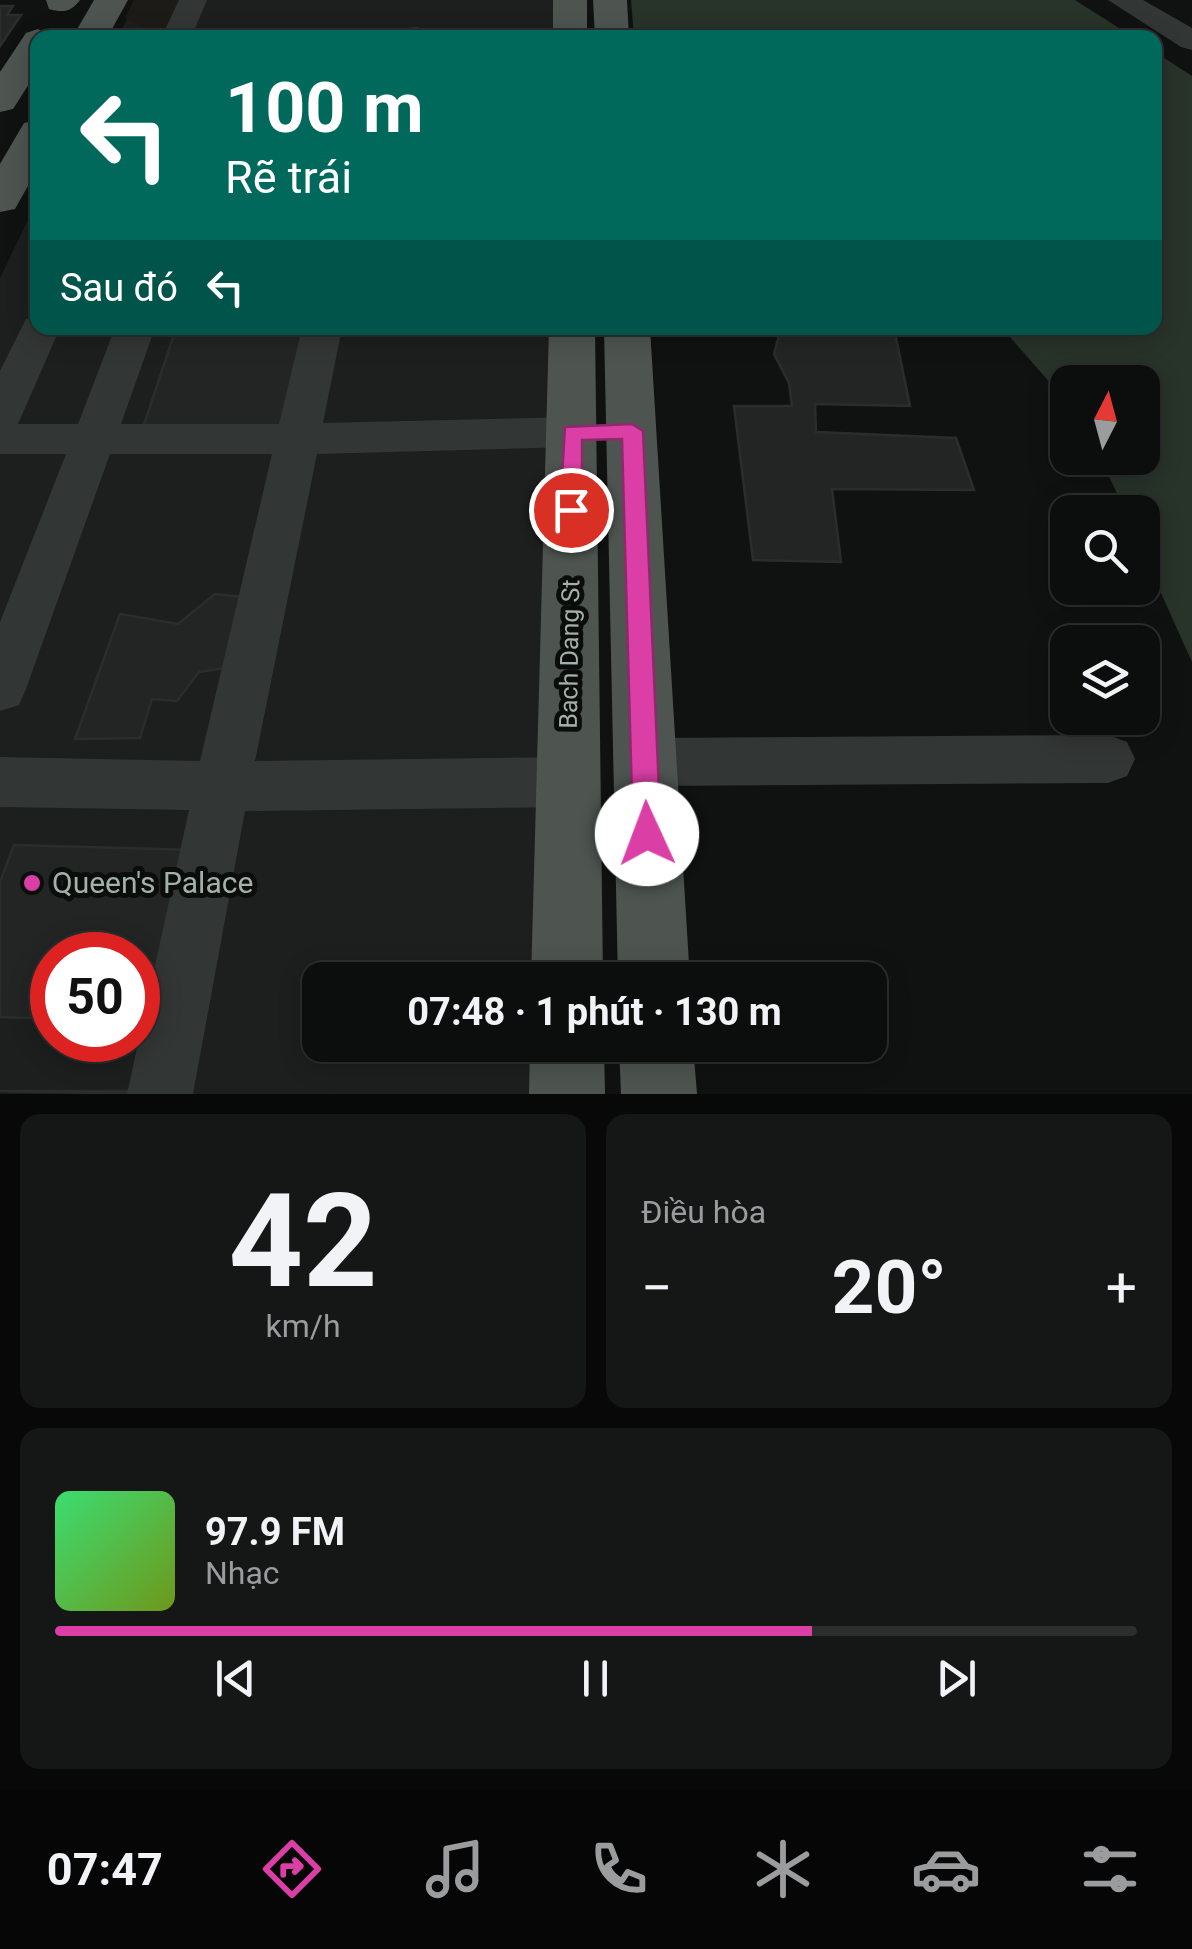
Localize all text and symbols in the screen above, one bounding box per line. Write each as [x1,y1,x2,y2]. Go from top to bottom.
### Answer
text: 100 m [225,67,424,149]
icon: left [60,70,190,200]
text: Rẽ trái [225,151,352,204]
icon: left [198,260,253,315]
text: Sau đó [60,266,178,310]
north arrow [1050,365,1160,475]
map controls [1050,365,1160,735]
pin [529,468,614,553]
icon: arrive [544,483,599,538]
button: search [1050,495,1160,605]
street label: Bach Dang St [554,579,585,729]
button: layers [1050,625,1160,735]
position arrow [595,782,699,886]
place label: Queen's Palace [52,865,253,900]
marker: Queen's Palace [21,872,43,894]
speed limit sign: 50 [30,932,160,1062]
text: 07:48 · 1 phút · 130 m [407,990,782,1034]
text: 42 [228,1165,378,1318]
text: Điều hòa [641,1193,766,1231]
text: 20° [831,1243,947,1331]
text: − [641,1256,672,1320]
text: + [1106,1256,1137,1320]
text: km/h [265,1307,341,1345]
text: 97.9 FM [205,1510,345,1554]
text: Nhạc [205,1554,280,1592]
icon: previous [208,1651,263,1706]
icon: pause [568,1651,623,1706]
icon: next [929,1651,984,1706]
icon: directions [257,1834,327,1904]
icon: music [420,1834,490,1904]
icon: phone [584,1834,654,1904]
icon: climate [748,1834,818,1904]
icon: car [911,1834,981,1904]
icon: filters [1075,1834,1145,1904]
text: 07:47 [47,1843,163,1896]

